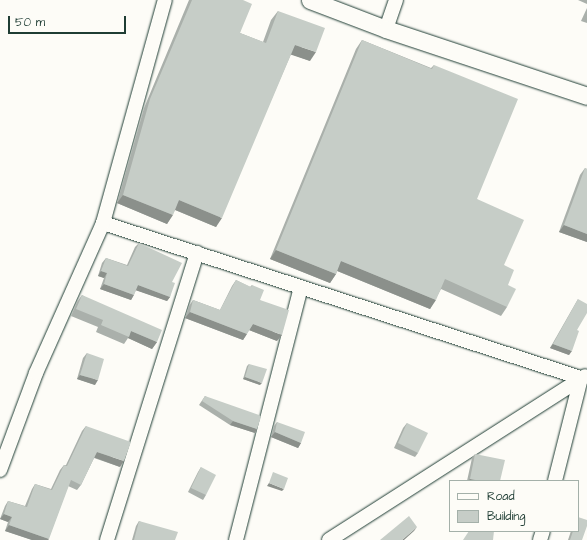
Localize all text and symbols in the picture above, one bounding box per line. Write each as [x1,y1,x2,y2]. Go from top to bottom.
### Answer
scale bar [10,8,128,34]
text: 50 m [15,14,45,31]
legend [449,480,579,532]
text: Road [487,488,515,505]
text: Building [487,508,525,525]

